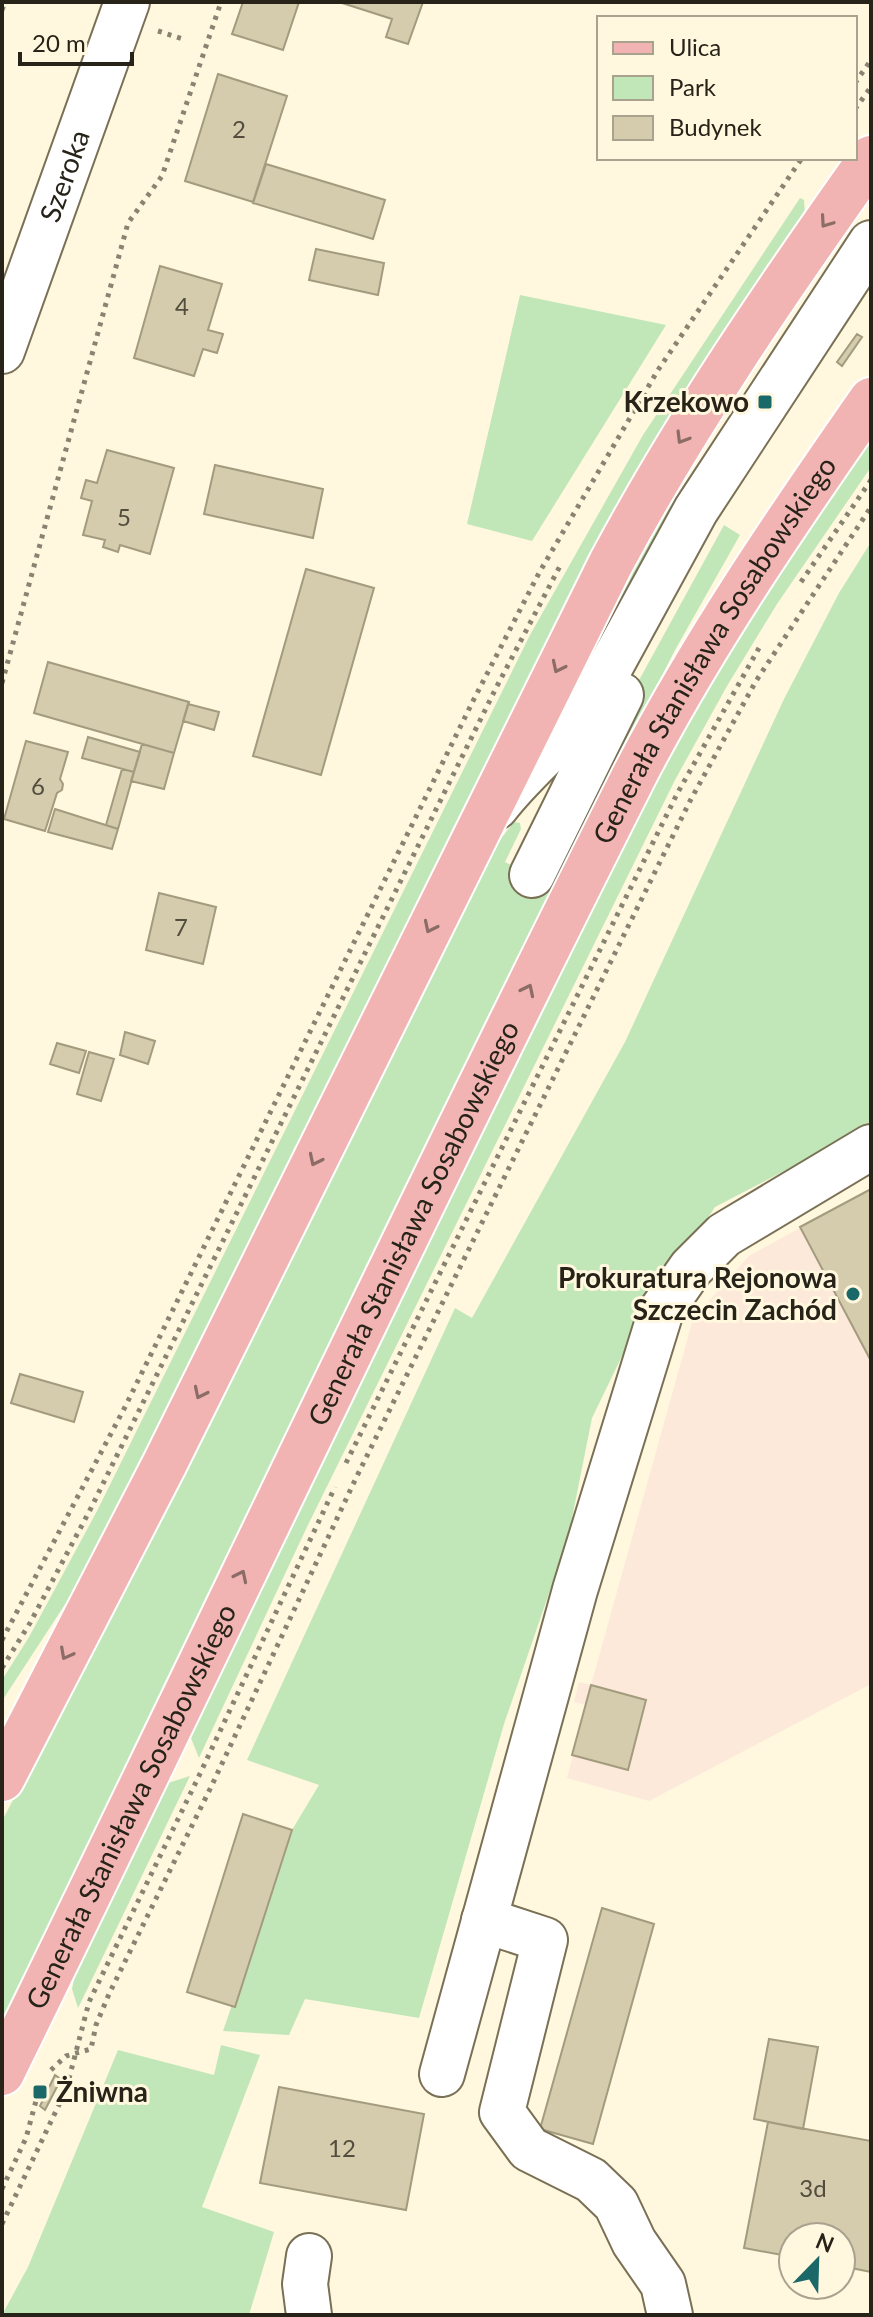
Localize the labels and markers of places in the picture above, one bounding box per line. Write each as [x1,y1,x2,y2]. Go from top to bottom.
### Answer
place label: Krzekowo [623,384,749,418]
marker: Krzekowo [756,393,774,411]
place label: Prokuratura Rejonowa Szczecin Zachód [558,1260,837,1326]
marker: Prokuratura Rejonowa Szczecin Zachód [844,1285,862,1303]
place label: Żniwna [56,2074,148,2108]
marker: Żniwna [31,2083,49,2101]

